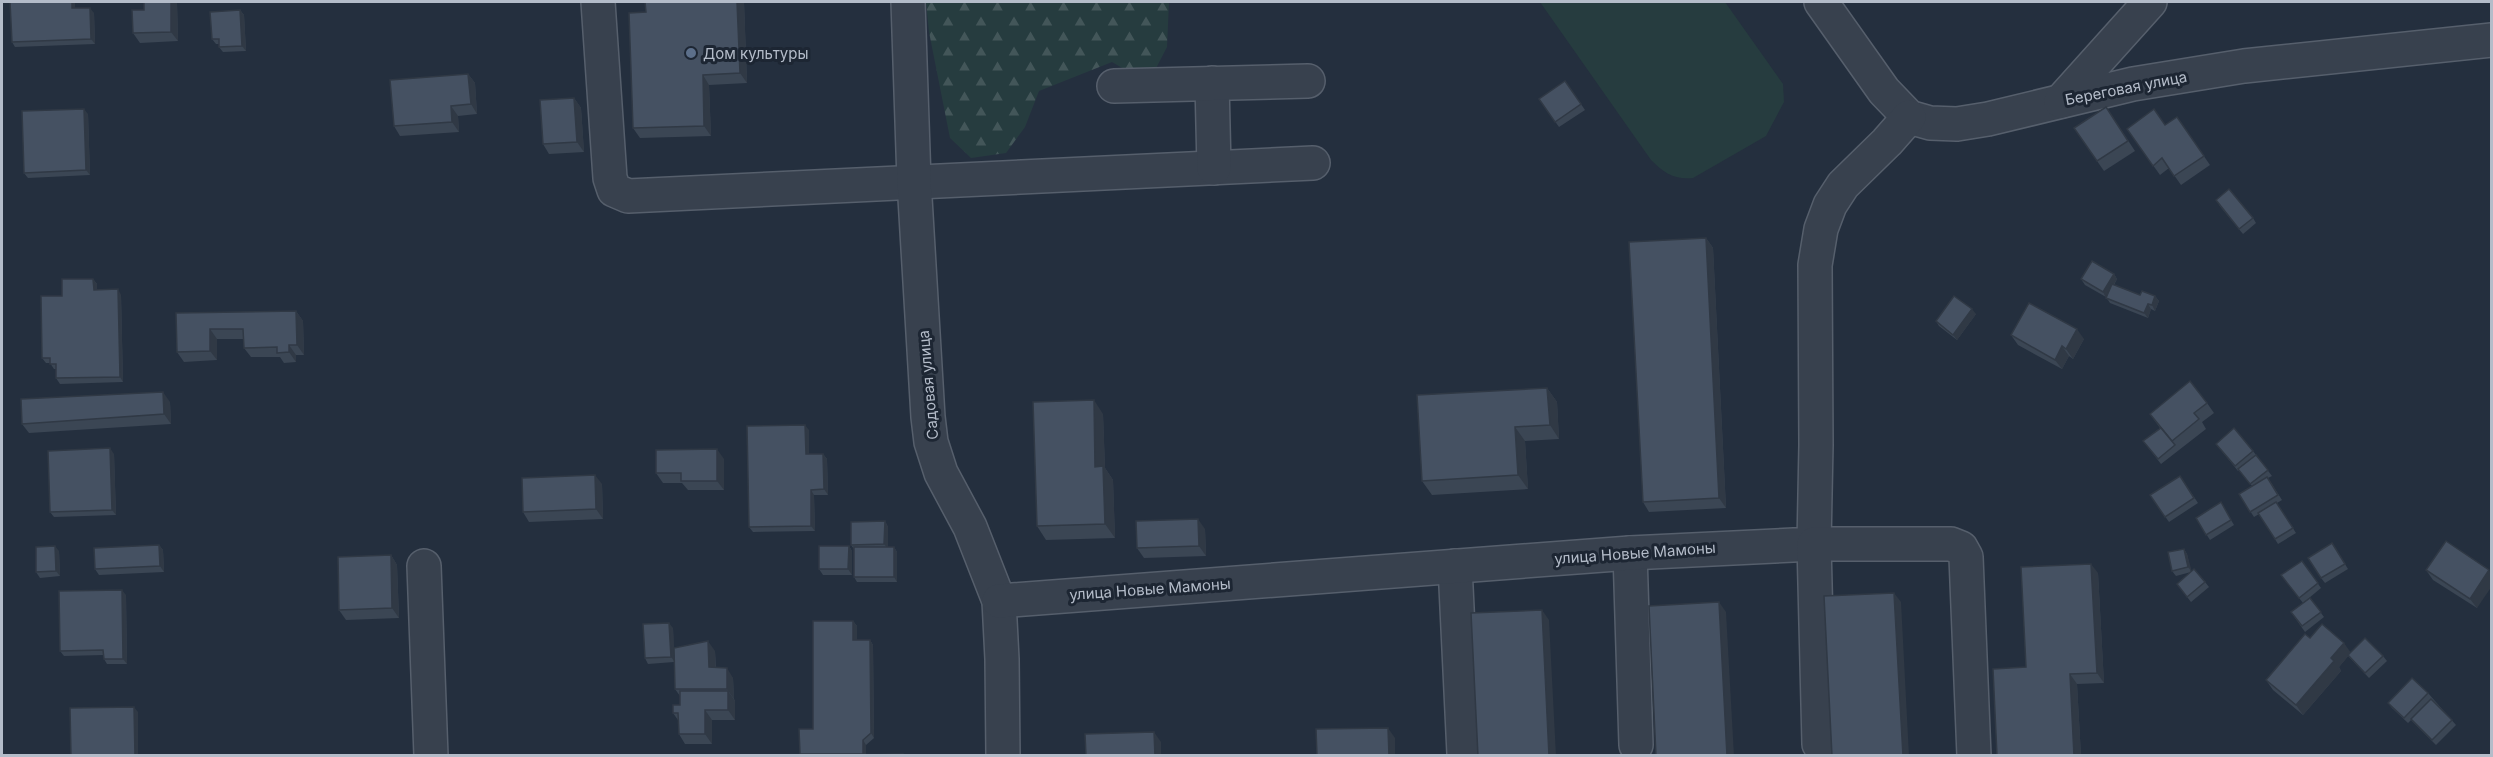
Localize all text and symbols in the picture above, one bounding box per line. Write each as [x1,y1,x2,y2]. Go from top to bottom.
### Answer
place label: Дом культуры [703,44,809,63]
marker: Дом культуры [684,46,698,60]
street label: Береговая улица [2063,67,2189,109]
street label: Садовая улица [914,329,942,441]
street label: улица Новые Мамоны [1554,538,1716,568]
street label: улица Новые Мамоны [1069,574,1231,604]

